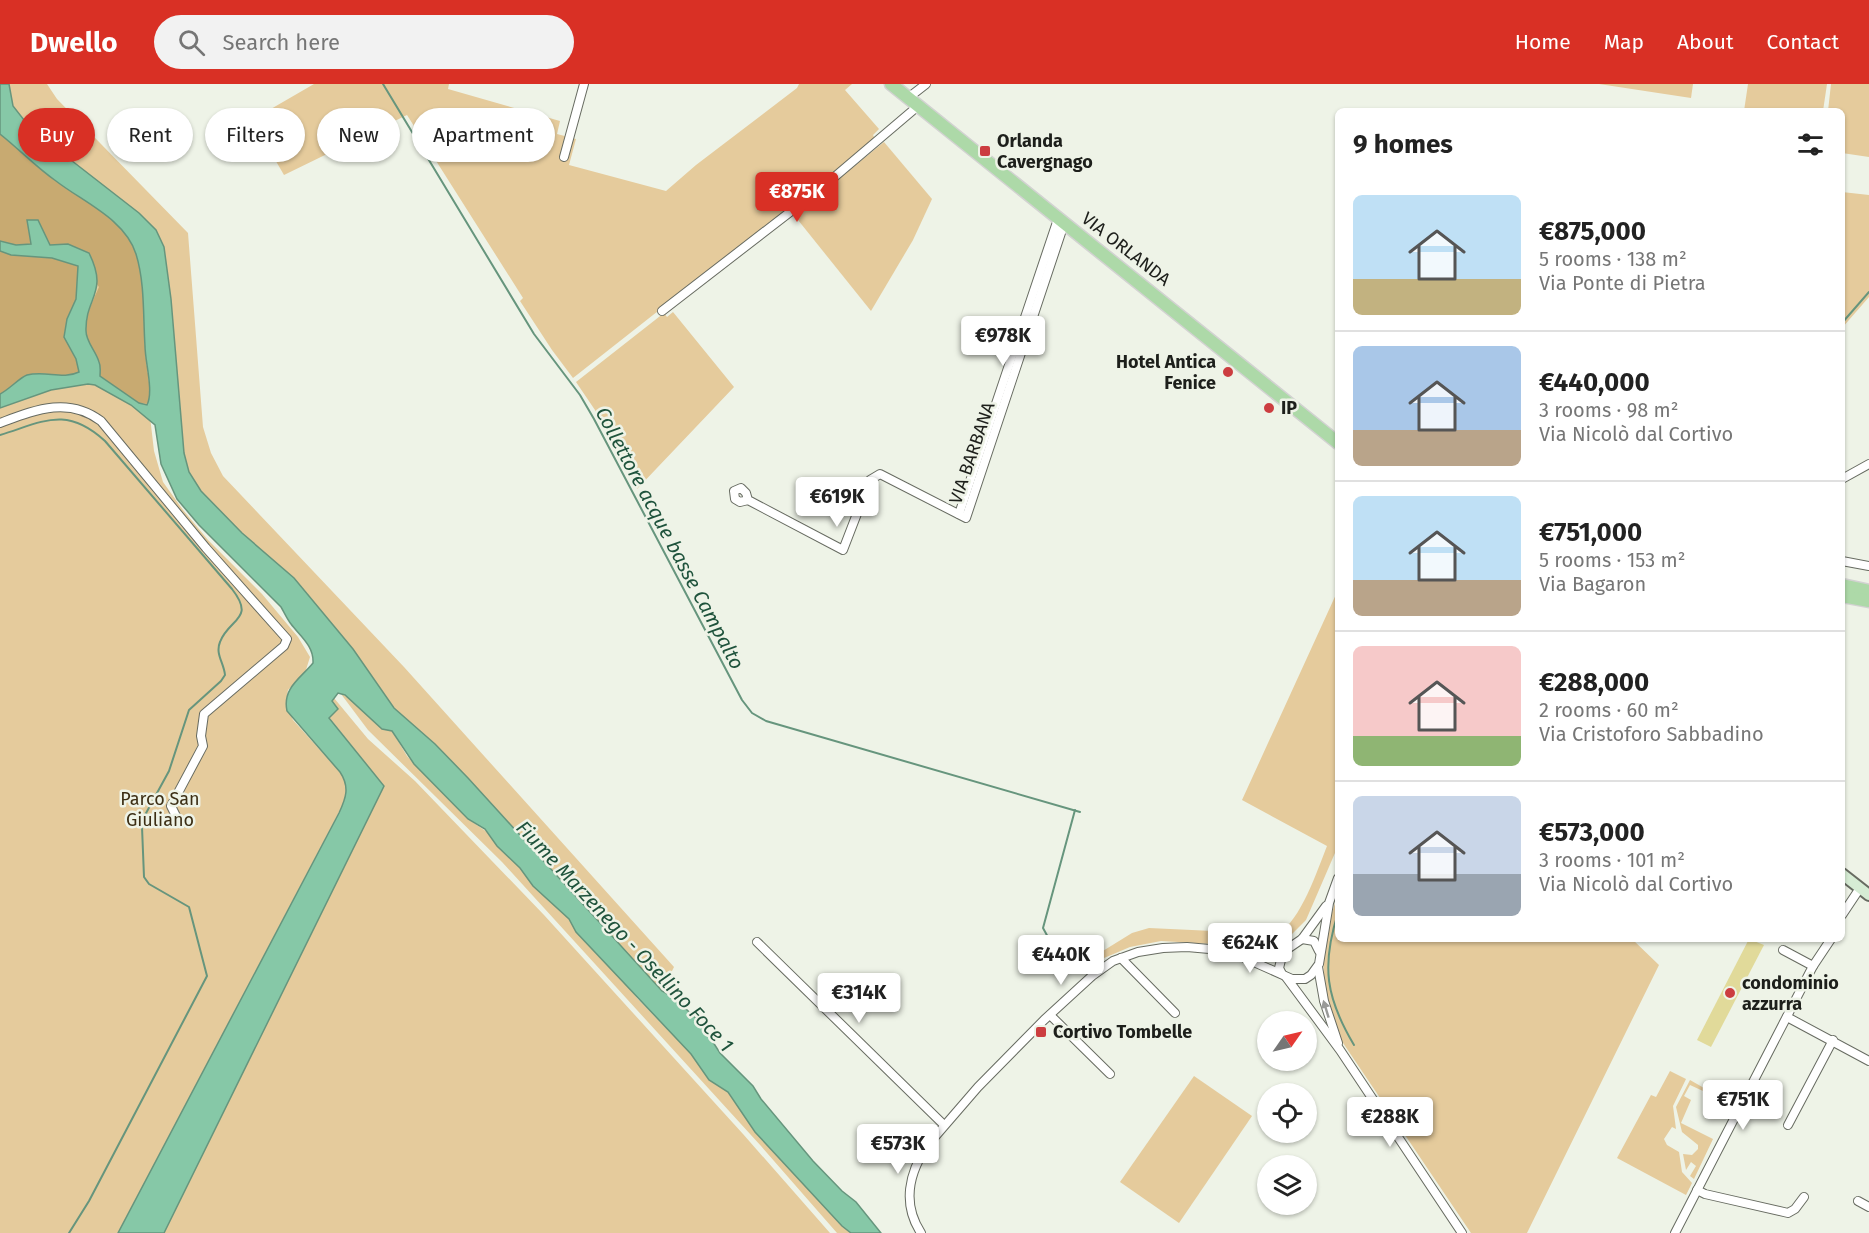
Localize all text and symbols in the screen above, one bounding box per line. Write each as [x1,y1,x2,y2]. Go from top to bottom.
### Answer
search box [154,15,574,69]
text: Dwello [30,26,118,59]
icon: search [175,26,208,59]
text: Search here [223,29,340,56]
text: Home [1515,29,1571,55]
text: Map [1604,29,1644,55]
text: About [1677,29,1734,55]
text: Contact [1767,29,1839,55]
chip: Buy [18,108,95,162]
chip: Rent [107,108,193,162]
chip: Filters [205,108,305,162]
chip: New [317,108,400,162]
chip: Apartment [412,108,555,162]
icon: filters [1794,128,1827,161]
text: 9 homes [1353,129,1453,160]
place label: Orlanda Cavergnago [997,130,1093,173]
marker: Orlanda Cavergnago [978,144,992,158]
pin: €875K [755,172,839,223]
text: €875K [769,179,825,203]
street label: VIA ORLANDA [1077,207,1175,291]
text: €875,000 [1539,216,1646,247]
icon: home [1401,219,1473,291]
text: 5 rooms · 138 m² [1539,247,1687,271]
text: Via Ponte di Pietra [1539,271,1706,295]
pin: €978K [961,316,1045,367]
text: €978K [975,323,1031,347]
place label: Hotel Antica Fenice [1116,351,1216,394]
marker: Hotel Antica Fenice [1221,365,1235,379]
text: €440,000 [1539,367,1650,398]
icon: home [1401,370,1473,442]
place label: IP [1281,397,1297,419]
text: 3 rooms · 98 m² [1539,398,1679,422]
street label: VIA BARBANA [944,399,1000,507]
marker: IP [1262,401,1276,415]
water label: Collettore acque basse Campalto [590,403,750,673]
text: Via Nicolò dal Cortivo [1539,422,1733,446]
pin: €619K [795,477,879,528]
text: €619K [810,484,864,508]
text: €751,000 [1539,517,1642,548]
icon: home [1401,520,1473,592]
text: 5 rooms · 153 m² [1539,548,1686,572]
text: Via Bagaron [1539,572,1646,596]
text: €288,000 [1539,667,1649,698]
icon: home [1401,670,1473,742]
text: 2 rooms · 60 m² [1539,698,1679,722]
text: Via Cristoforo Sabbadino [1539,722,1764,746]
park label: Parco San Giuliano [120,788,200,831]
water label: Fiume Marzenego - Osellino Foce 1 [511,815,739,1057]
text: €573,000 [1539,817,1645,848]
icon: home [1401,820,1473,892]
text: 3 rooms · 101 m² [1539,848,1685,872]
text: Via Nicolò dal Cortivo [1539,872,1733,896]
pin: €624K [1208,923,1292,974]
text: €624K [1222,930,1278,954]
pin: €440K [1019,935,1103,986]
text: €440K [1032,942,1090,966]
place label: condominio azzurra [1742,972,1839,1015]
pin: €314K [817,973,901,1024]
text: €314K [831,980,887,1004]
marker: condominio azzurra [1723,986,1737,1000]
one-way arrow [1321,1000,1330,1018]
north arrow [1257,1011,1317,1071]
map controls [1257,1011,1317,1215]
place label: Cortivo Tombelle [1053,1021,1192,1043]
marker: Cortivo Tombelle [1034,1025,1048,1039]
pin: €751K [1701,1080,1785,1131]
button: locate [1257,1083,1317,1143]
text: €751K [1717,1087,1769,1111]
pin: €288K [1348,1097,1432,1148]
text: €288K [1361,1104,1419,1128]
pin: €573K [856,1124,940,1175]
text: €573K [871,1131,925,1155]
button: layers [1257,1155,1317,1215]

